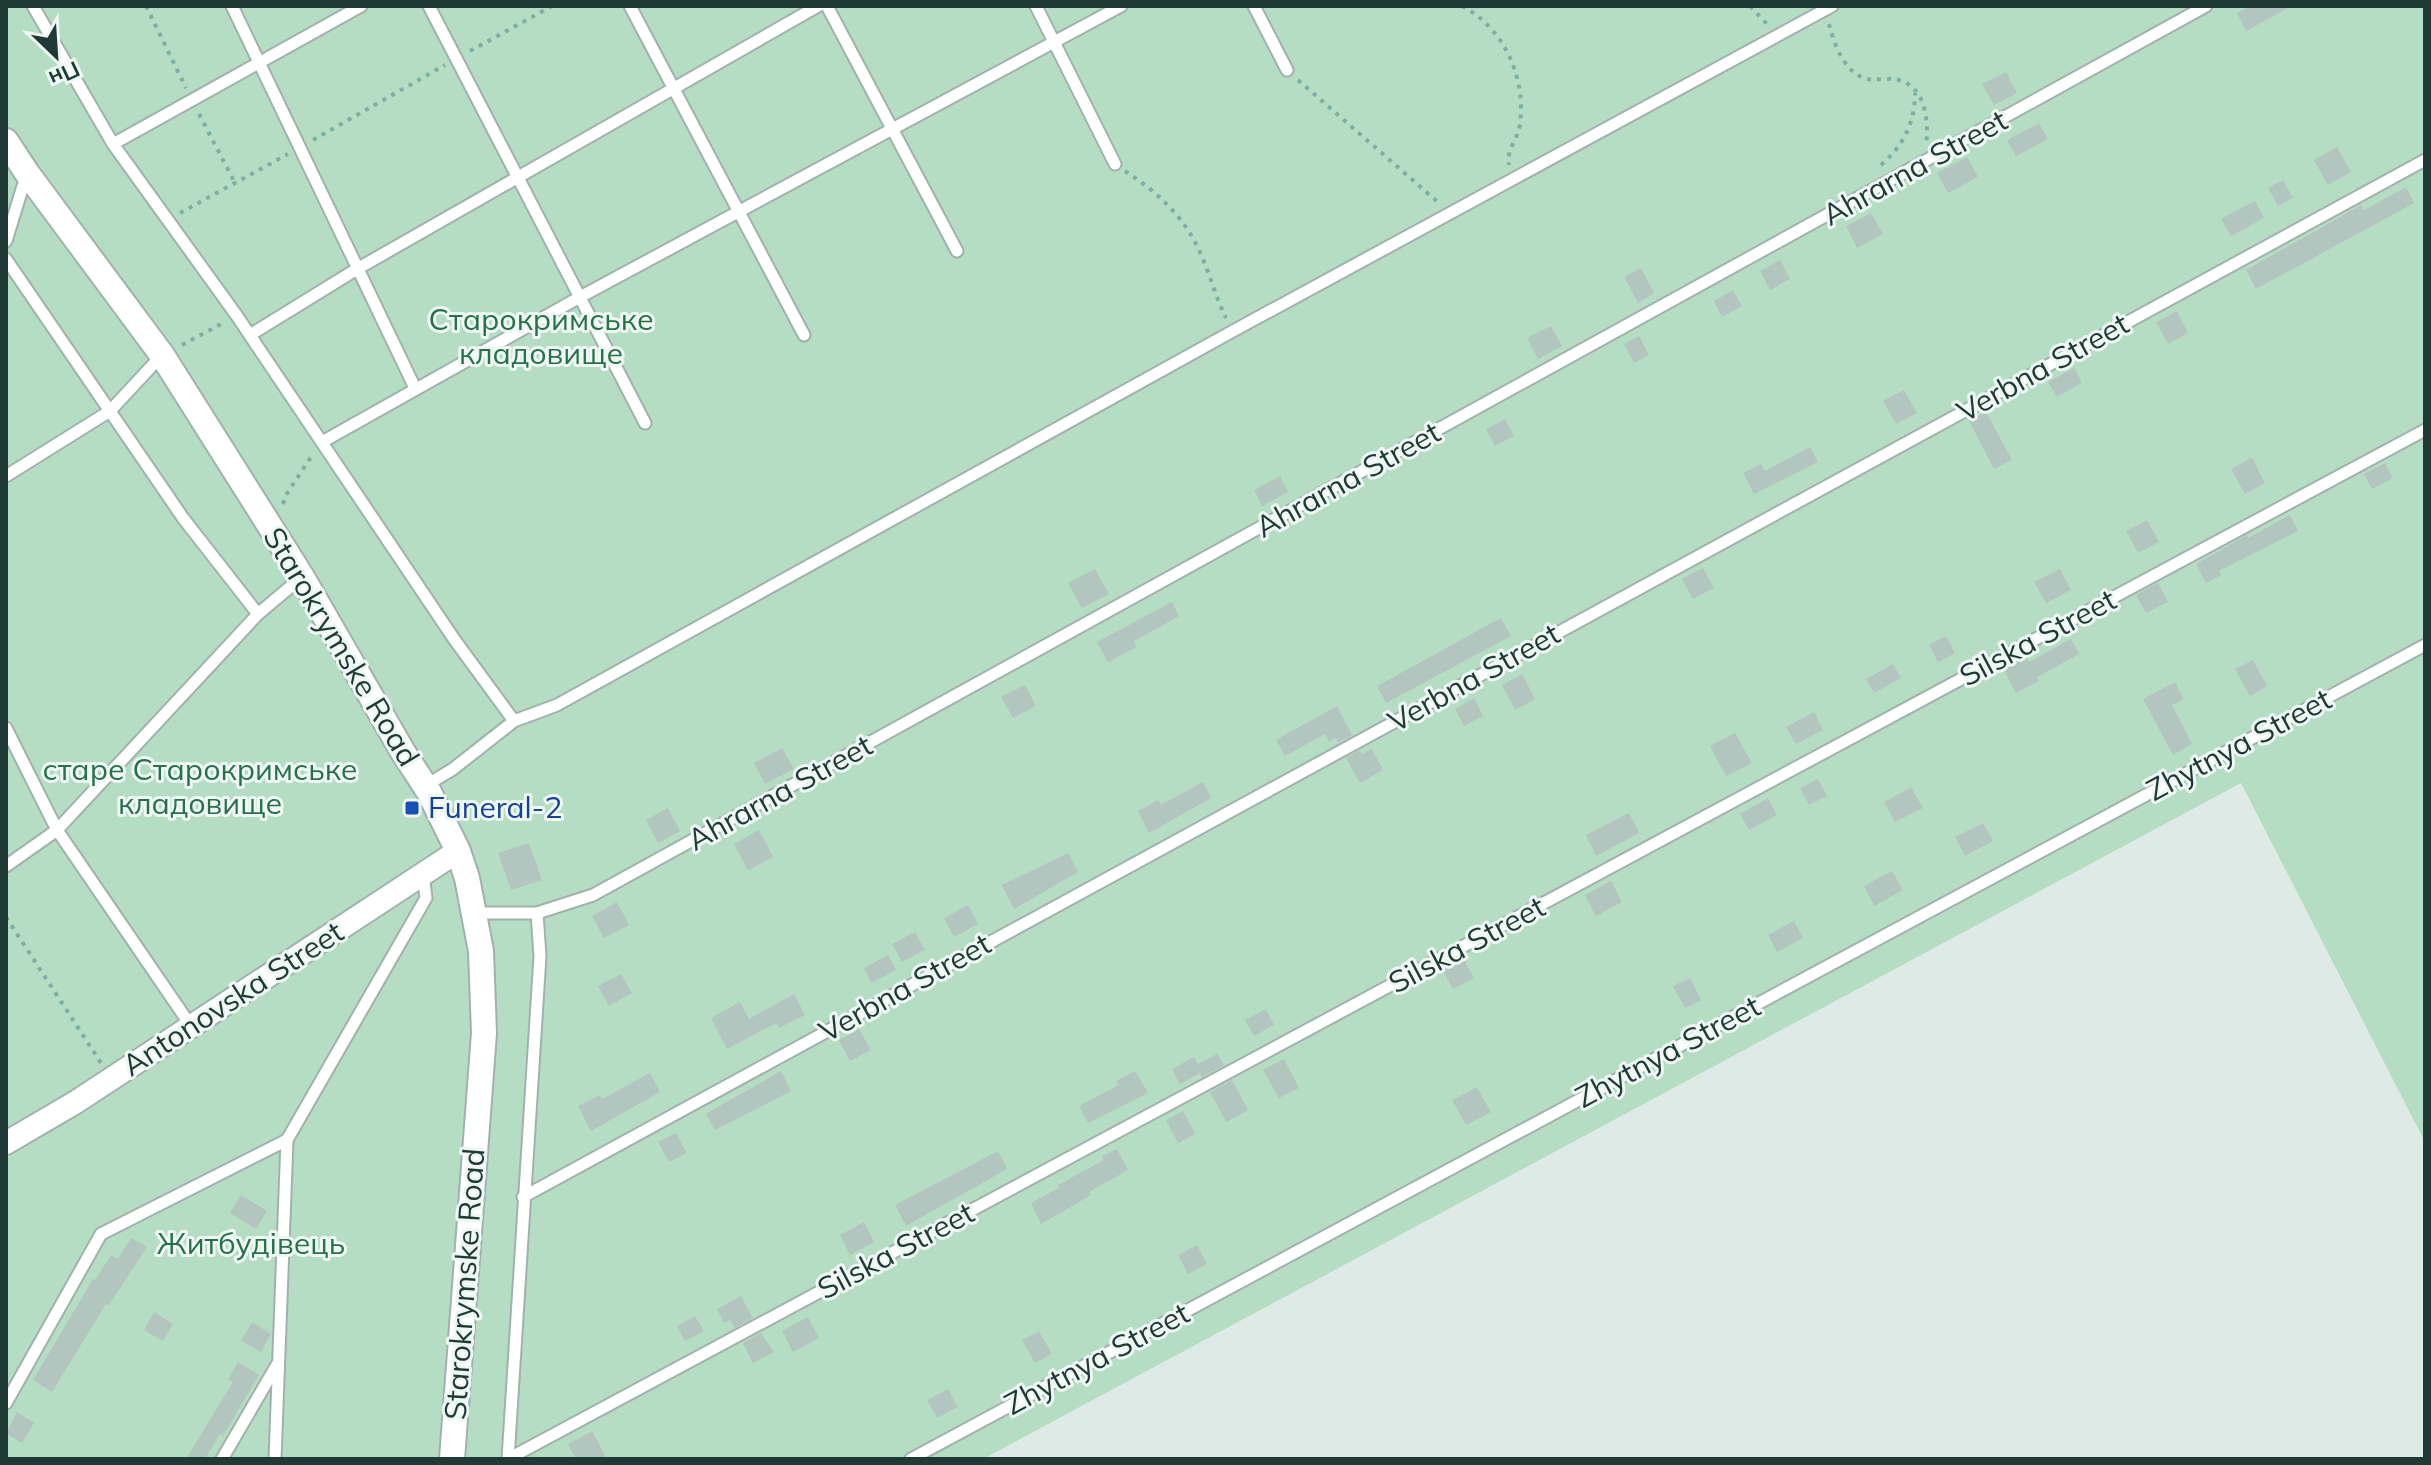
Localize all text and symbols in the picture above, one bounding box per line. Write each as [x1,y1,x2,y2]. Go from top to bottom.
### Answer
north arrow [16,16,96,96]
text: Пн [45,55,84,93]
street label: Ahrarna Street [1815,101,2014,234]
park label: Старокримське кладовище [428,300,654,372]
street label: Verbna Street [1950,304,2135,430]
street label: Ahrarna Street [1248,413,1447,546]
street label: Starokrymske Road [255,520,428,773]
street label: Silska Street [1953,580,2122,694]
street label: Verbna Street [1381,614,1566,740]
street label: Zhytnya Street [2140,679,2337,809]
street label: Ahrarna Street [680,726,879,859]
park label: старе Старокримське кладовище [43,750,357,822]
place label: Funeral-2 [428,788,562,826]
marker: Funeral-2 [403,799,421,817]
street label: Silska Street [1382,887,1551,1001]
street label: Antonovska Street [115,912,350,1084]
street label: Verbna Street [812,924,997,1050]
street label: Zhytnya Street [1569,986,1766,1116]
street label: Starokrymske Road [436,1147,492,1421]
street label: Silska Street [811,1193,980,1307]
park label: Житбудівець [157,1224,345,1262]
street label: Zhytnya Street [998,1293,1195,1423]

